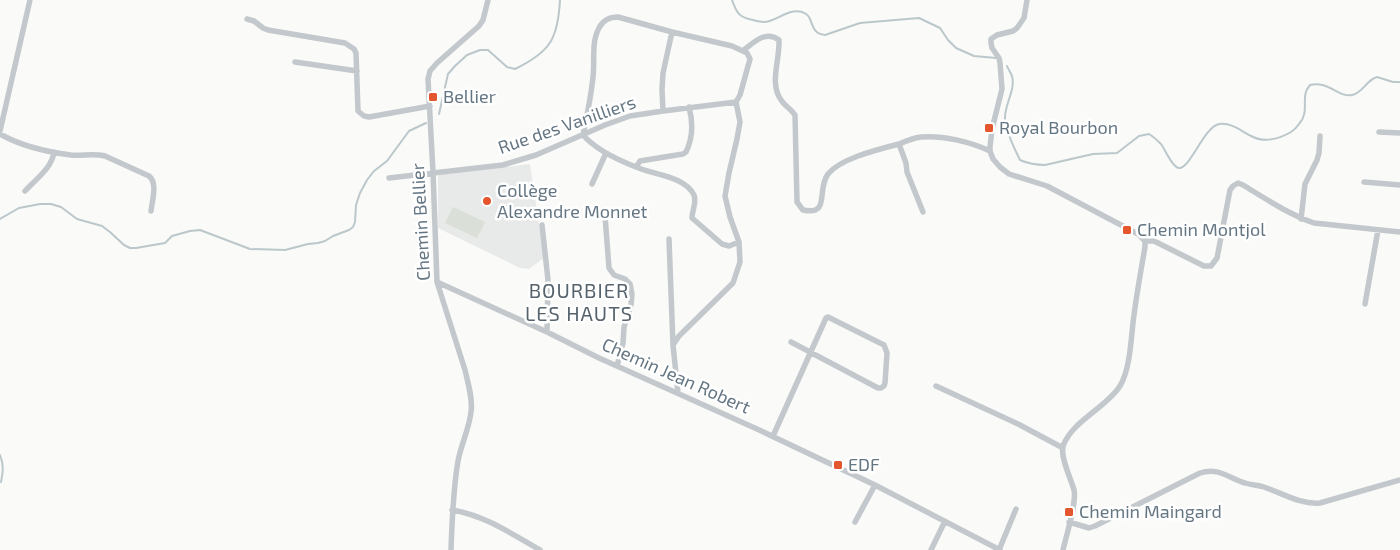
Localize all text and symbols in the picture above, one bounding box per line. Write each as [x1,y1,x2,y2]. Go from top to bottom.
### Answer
place label: Bellier [443,85,496,107]
street label: Rue des Vanilliers [495,90,638,158]
marker: Bellier [427,91,439,103]
place label: Royal Bourbon [999,116,1118,138]
marker: Royal Bourbon [983,122,995,134]
street label: Chemin Bellier [406,163,434,282]
place label: Collège Alexandre Monnet [497,179,648,222]
marker: Collège Alexandre Monnet [481,195,493,207]
place label: Chemin Montjol [1137,218,1266,240]
marker: Chemin Montjol [1121,224,1133,236]
district label: BOURBIER LES HAUTS [525,278,633,325]
street label: Chemin Jean Robert [599,332,754,418]
place label: EDF [848,453,880,475]
marker: EDF [832,459,844,471]
place label: Chemin Maingard [1079,500,1222,522]
marker: Chemin Maingard [1063,506,1075,518]

